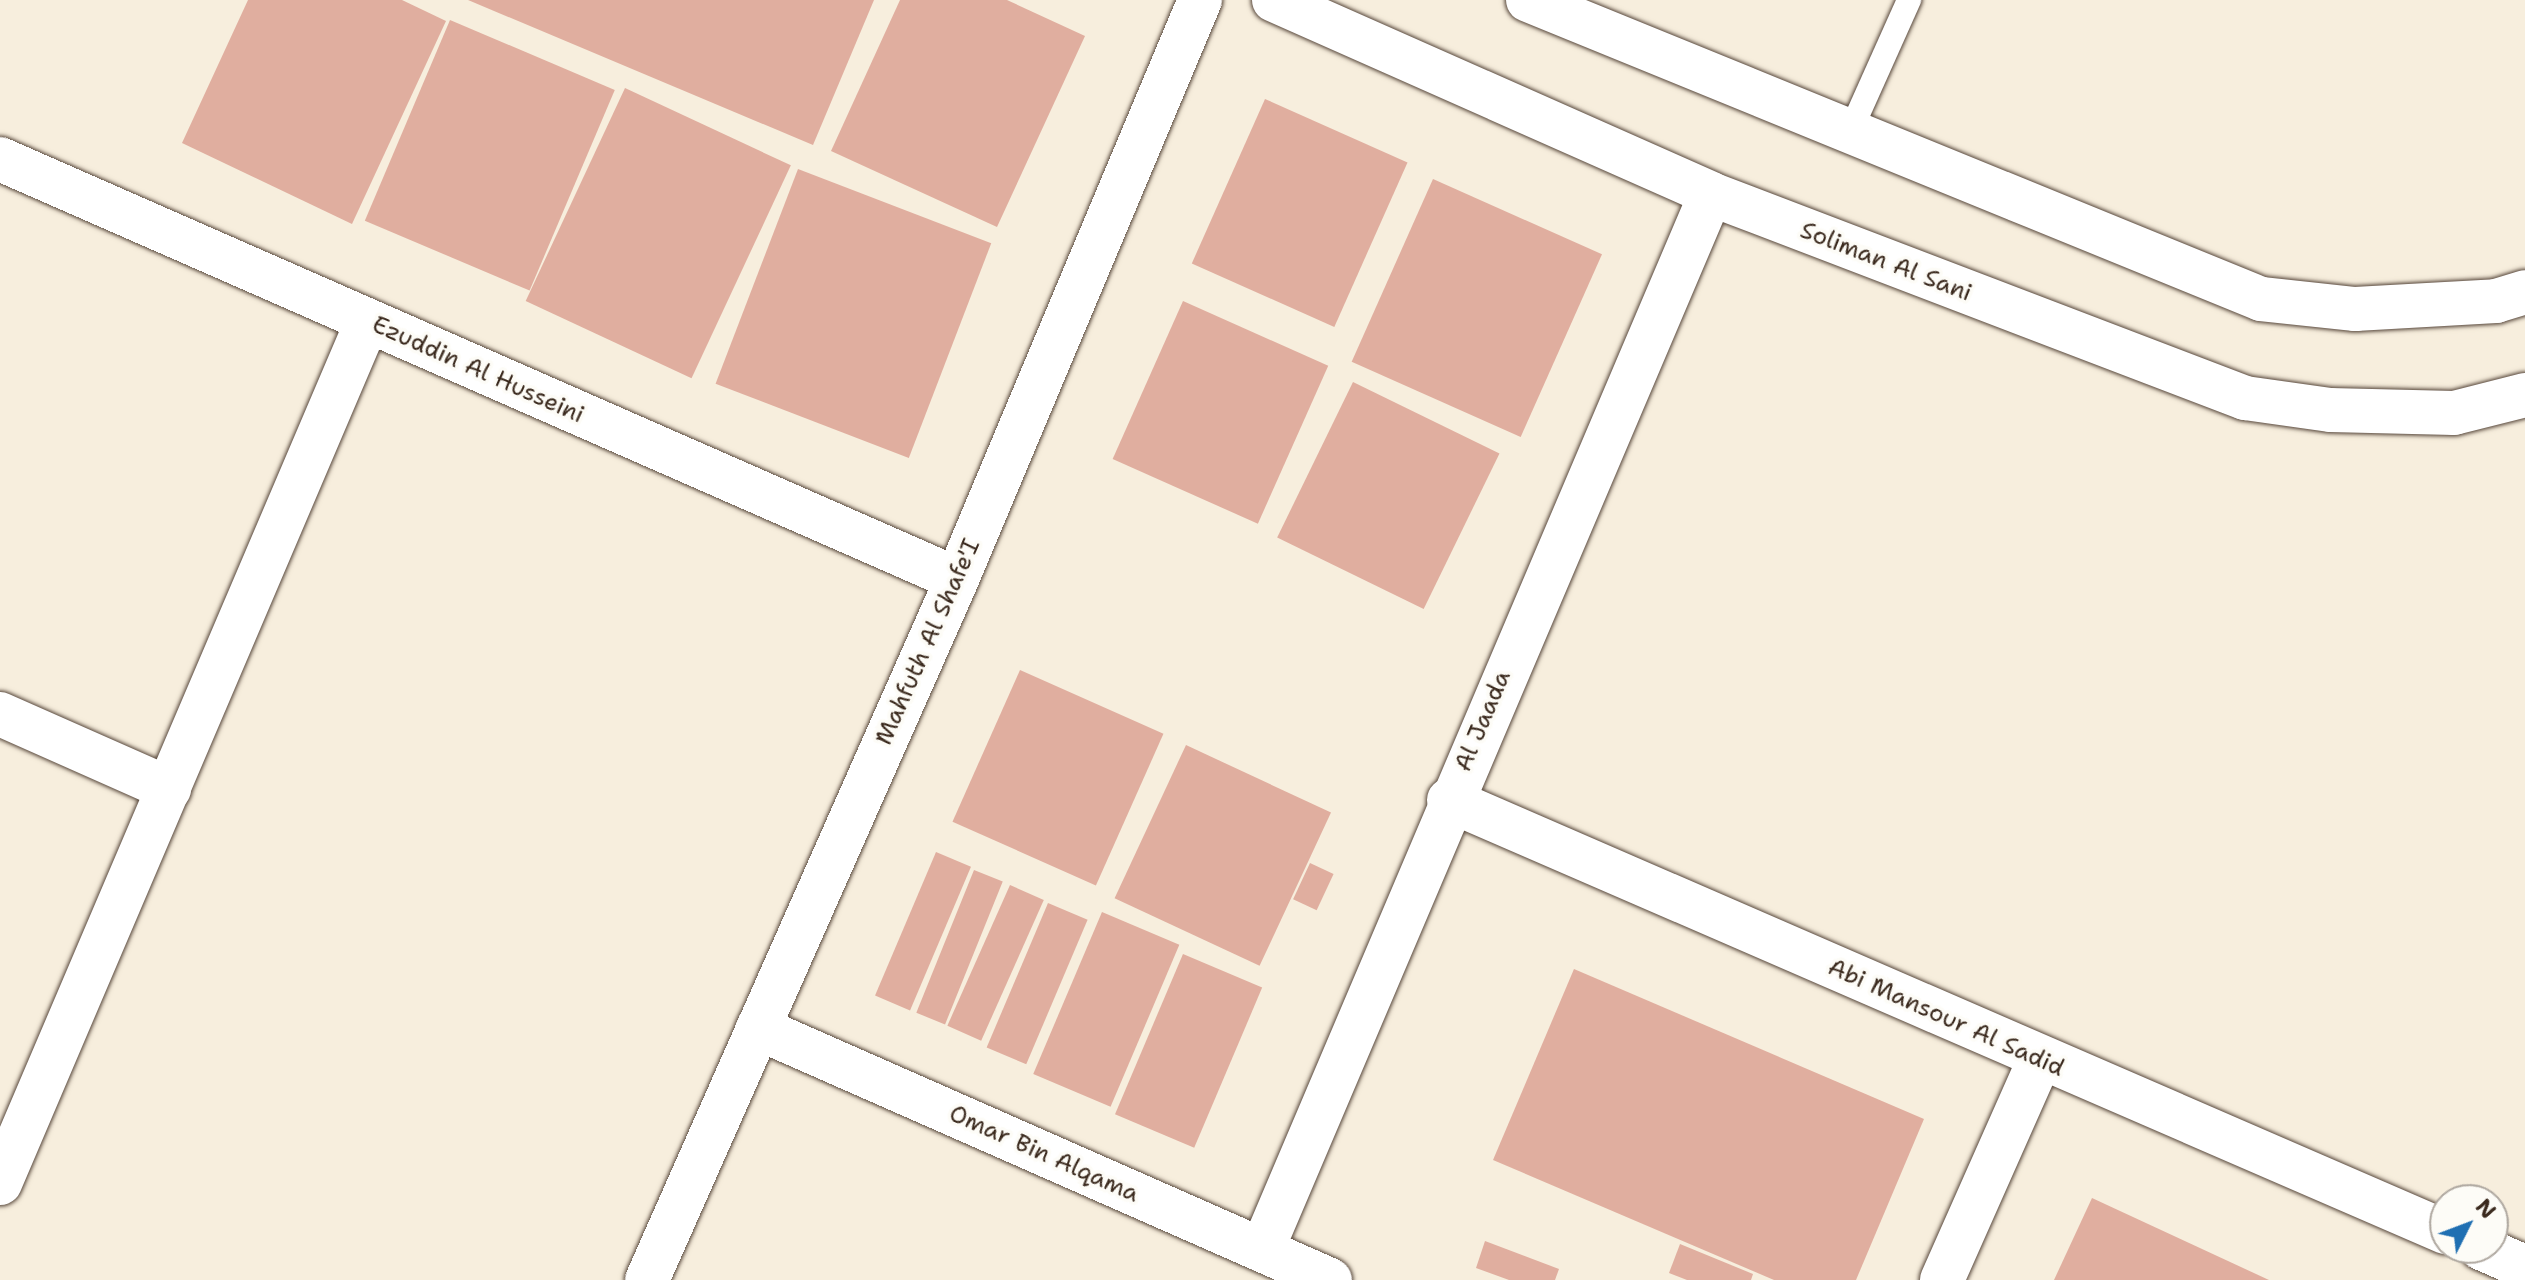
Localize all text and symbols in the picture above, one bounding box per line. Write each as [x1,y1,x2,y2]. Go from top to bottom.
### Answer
street label: Soliman Al Sani [1796,216,1976,308]
street label: Ezuddin Al Husseini [367,310,589,430]
street label: Mahfuth Al Shafe'I [870,534,986,750]
street label: Al Jaada [1449,666,1517,776]
street label: Abi Mansour Al Sadid [1823,953,2069,1083]
street label: Omar Bin Alqama [945,1099,1143,1209]
north arrow [2429,1184,2509,1264]
text: N [2469,1193,2502,1225]

